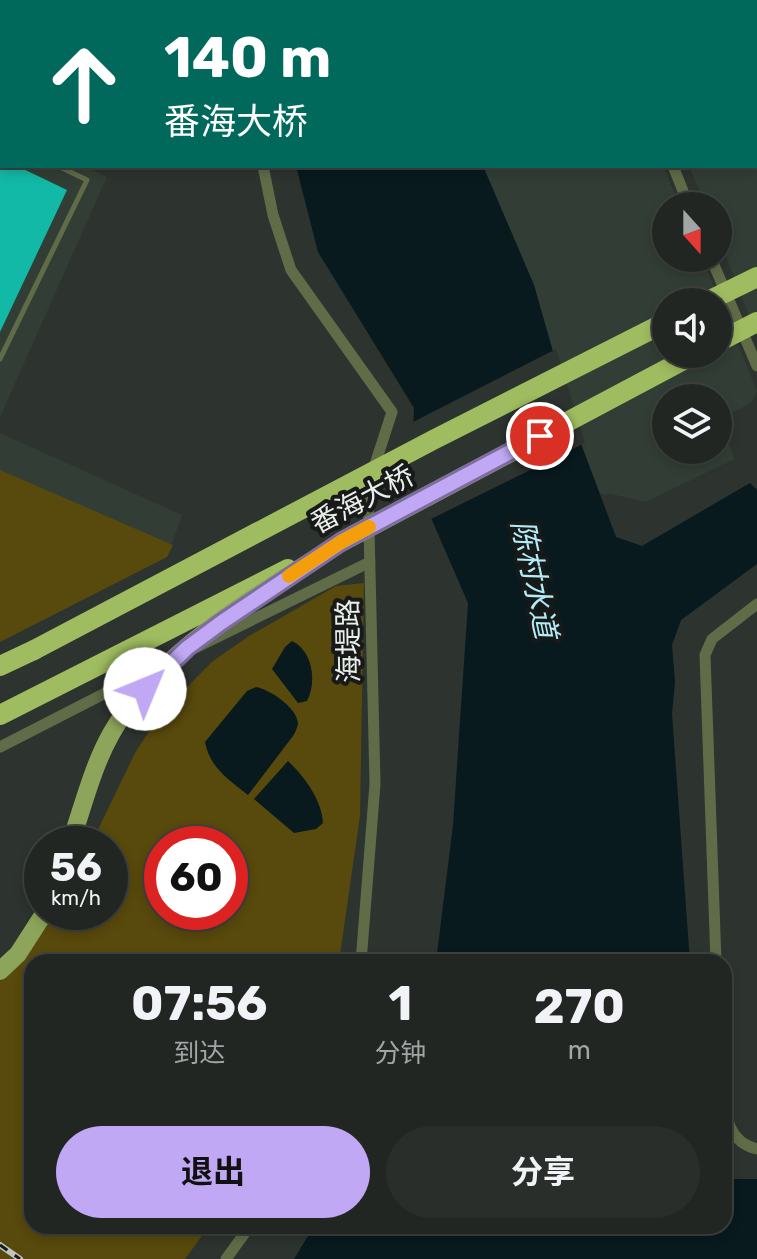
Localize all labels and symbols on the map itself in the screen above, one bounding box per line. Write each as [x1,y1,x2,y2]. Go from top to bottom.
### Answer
north arrow [652,192,732,272]
pin [506,402,574,470]
street label: 番海大桥 [305,459,419,540]
water label: 陈村水道 [504,517,565,645]
street label: 海堤路 [331,599,366,683]
position arrow [103,647,187,731]
speed limit sign: 60 [144,826,248,930]

